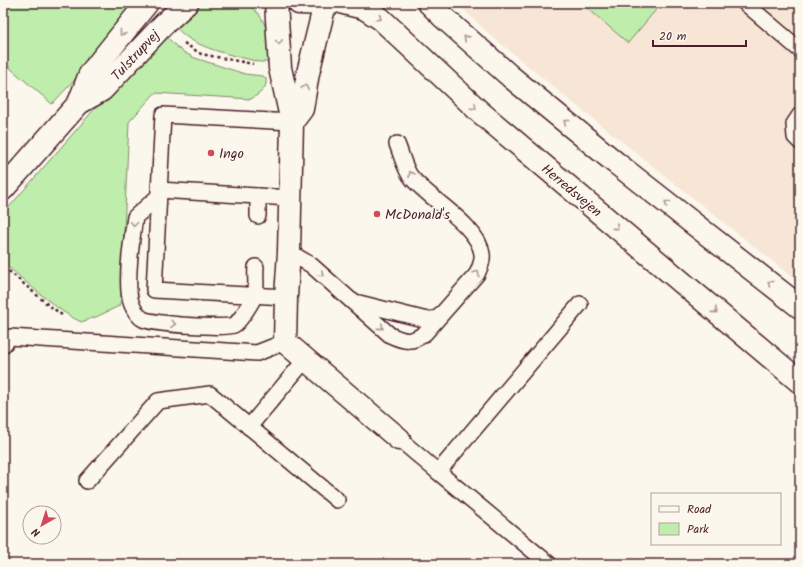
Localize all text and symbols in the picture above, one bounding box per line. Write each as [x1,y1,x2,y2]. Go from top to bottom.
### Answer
one-way arrow [374,14,381,21]
scale bar [653,22,746,48]
street label: Tulstrupvej [106,25,166,86]
text: 20 m [659,27,687,46]
one-way arrow [120,29,127,36]
one-way arrow [464,36,471,43]
one-way arrow [274,39,283,45]
one-way arrow [301,84,309,90]
one-way arrow [469,102,477,109]
one-way arrow [563,119,570,126]
place label: Ingo [219,143,244,165]
marker: Ingo [206,148,216,158]
street label: Herredsvejen [536,159,607,223]
one-way arrow [408,171,415,178]
one-way arrow [665,201,672,208]
place label: McDonald's [385,204,450,226]
marker: McDonald's [372,209,382,219]
one-way arrow [130,221,139,227]
one-way arrow [611,222,619,229]
one-way arrow [316,269,324,276]
one-way arrow [472,270,479,277]
one-way arrow [767,281,774,288]
one-way arrow [711,306,718,313]
one-way arrow [170,319,176,328]
one-way arrow [376,322,384,330]
legend [651,493,781,545]
text: Road [687,500,712,519]
north arrow [22,505,62,545]
text: Park [687,520,709,539]
text: N [28,523,45,541]

